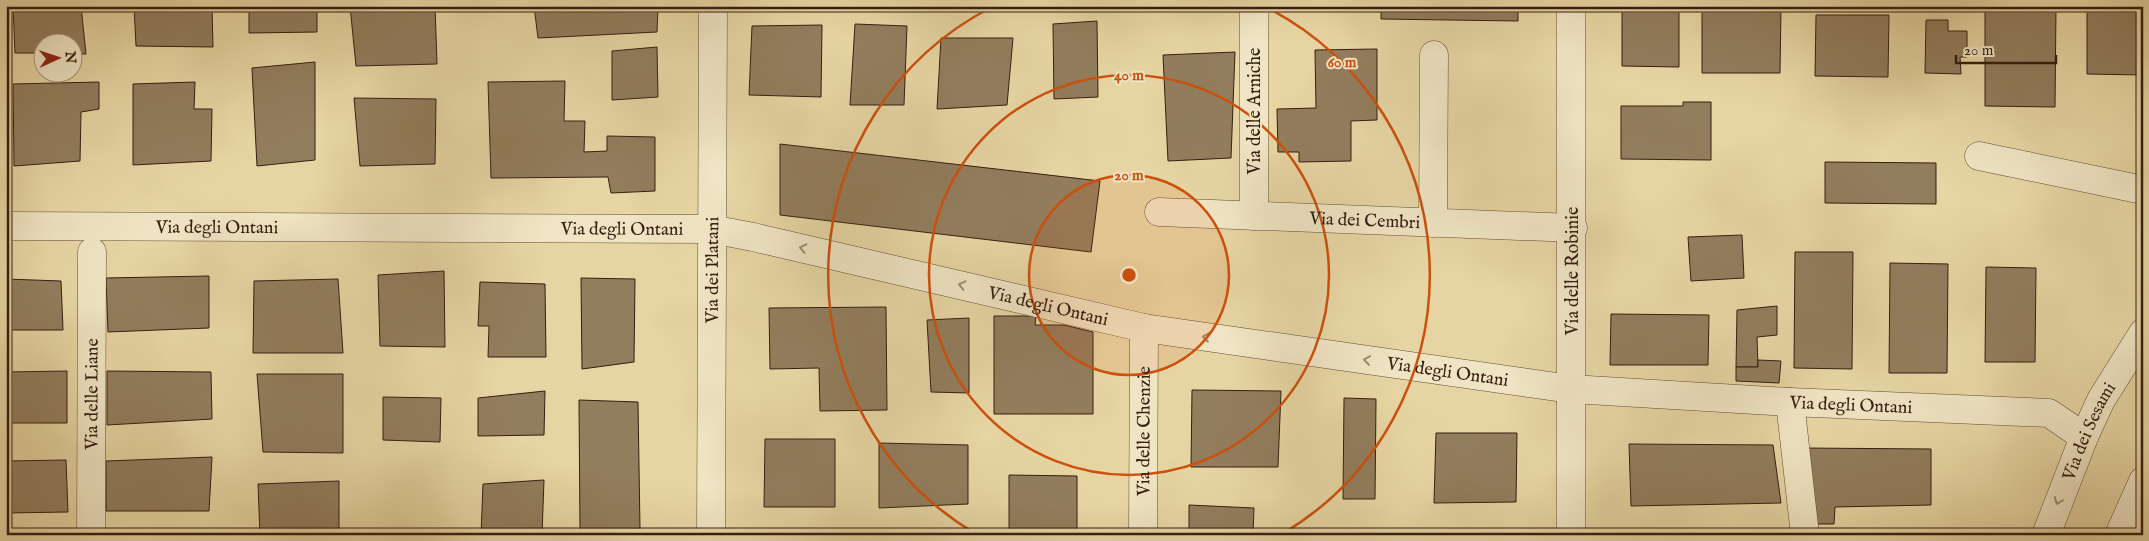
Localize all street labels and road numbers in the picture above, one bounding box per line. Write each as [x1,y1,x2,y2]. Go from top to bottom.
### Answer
street label: Via delle Arniche [1244,48,1267,175]
street label: Via delle Robinie [1562,207,1585,336]
street label: Via dei Cembri [1308,208,1421,235]
street label: Via degli Ontani [155,217,278,240]
street label: Via dei Platani [702,217,725,324]
street label: Via degli Ontani [560,218,683,242]
street label: Via degli Ontani [985,282,1110,332]
street label: Via delle Liane [81,338,105,451]
street label: Via degli Ontani [1384,353,1510,393]
street label: Via delle Chenzie [1133,366,1157,497]
street label: Via dei Sesami [2058,379,2122,485]
street label: Via degli Ontani [1788,392,1913,420]

